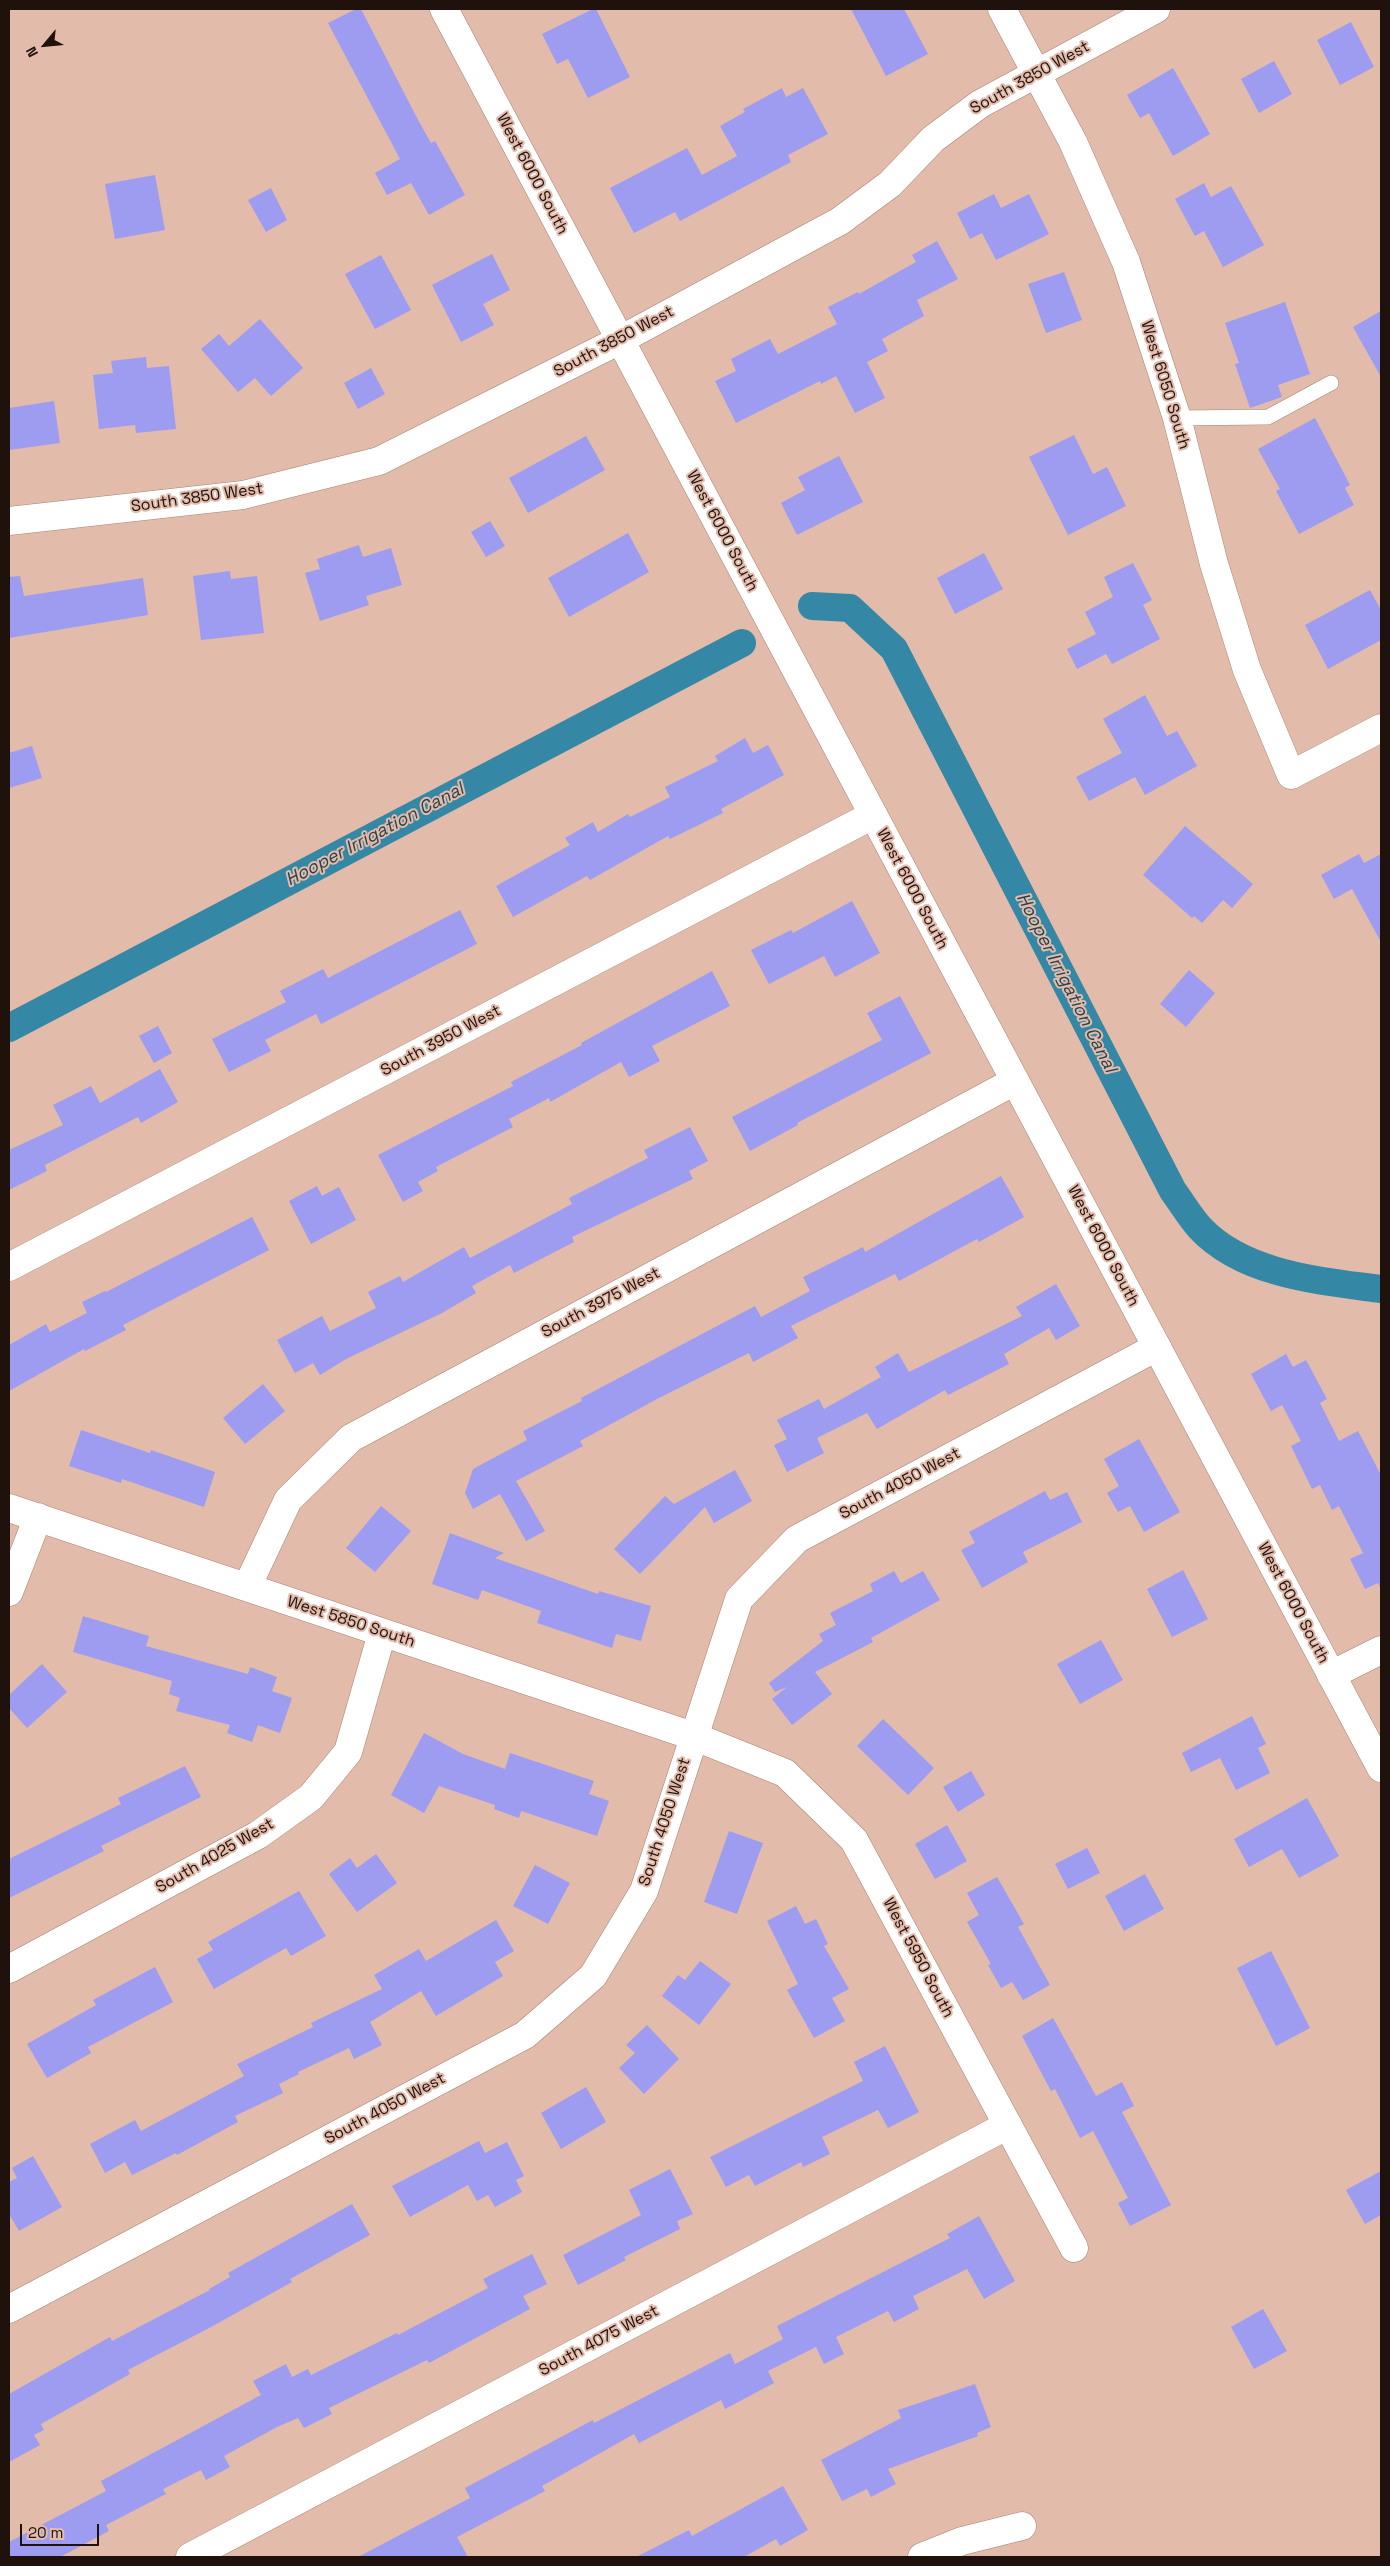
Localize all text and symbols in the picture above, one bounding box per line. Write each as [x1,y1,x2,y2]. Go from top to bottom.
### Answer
north arrow [20,20,70,70]
street label: South 3850 West [967,37,1093,119]
text: N [22,44,42,60]
street label: West 6000 South [492,110,572,238]
street label: South 3850 West [551,302,677,382]
street label: West 6050 South [1136,318,1194,452]
street label: West 6000 South [682,467,762,595]
street label: South 3850 West [130,479,264,517]
water label: Hooper Irrigation Canal [282,779,468,891]
street label: West 6000 South [872,825,952,953]
water label: Hooper Irrigation Canal [1011,890,1121,1076]
street label: South 3950 West [378,1001,504,1081]
street label: West 6000 South [1063,1182,1143,1310]
street label: South 3975 West [538,1264,664,1342]
street label: South 4050 West [836,1444,964,1524]
street label: West 6000 South [1253,1539,1333,1667]
street label: West 5850 South [285,1592,417,1652]
street label: South 4050 West [635,1755,695,1889]
street label: South 4025 West [153,1814,277,1898]
street label: West 5950 South [878,1895,958,2021]
street label: South 4050 West [321,2069,449,2149]
street label: South 4075 West [536,2301,662,2381]
scale bar [22,2514,101,2546]
text: 20 m [28,2523,63,2542]

